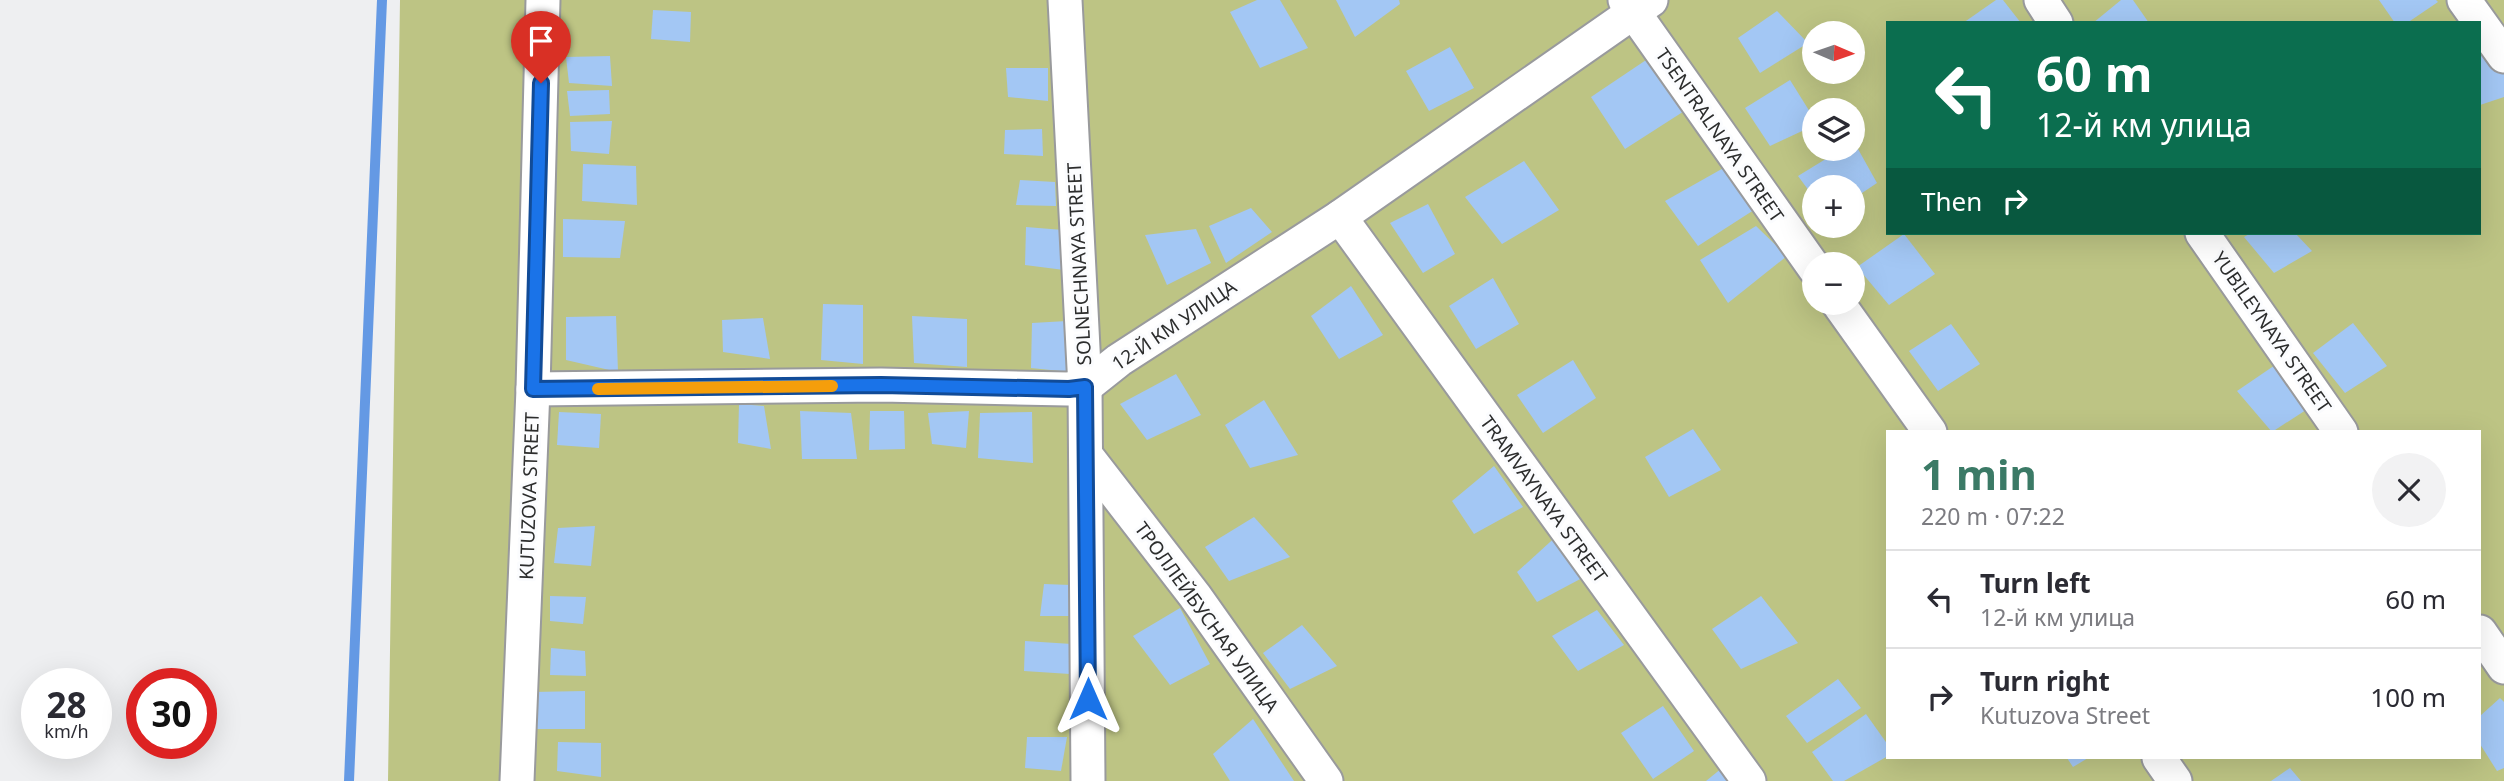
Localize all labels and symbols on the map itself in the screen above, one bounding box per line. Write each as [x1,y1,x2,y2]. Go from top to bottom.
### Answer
pin [511,11,571,83]
north arrow [1802,21,1866,84]
street label: TSENTRALNAYA STREET [1650,43,1790,228]
street label: SOLNECHNAYA STREET [1061,162,1097,366]
street label: YUBILEYNAYA STREET [2206,246,2338,418]
street label: 12-Й КМ УЛИЦА [1107,273,1242,376]
street label: TRAMVAYNAYA STREET [1474,410,1614,588]
street label: KUTUZOVA STREET [513,411,545,580]
street label: ТРОЛЛЕЙБУСНАЯ УЛИЦА [1129,516,1286,718]
position arrow [1051,662,1125,736]
speed limit sign: 30 [126,668,217,759]

